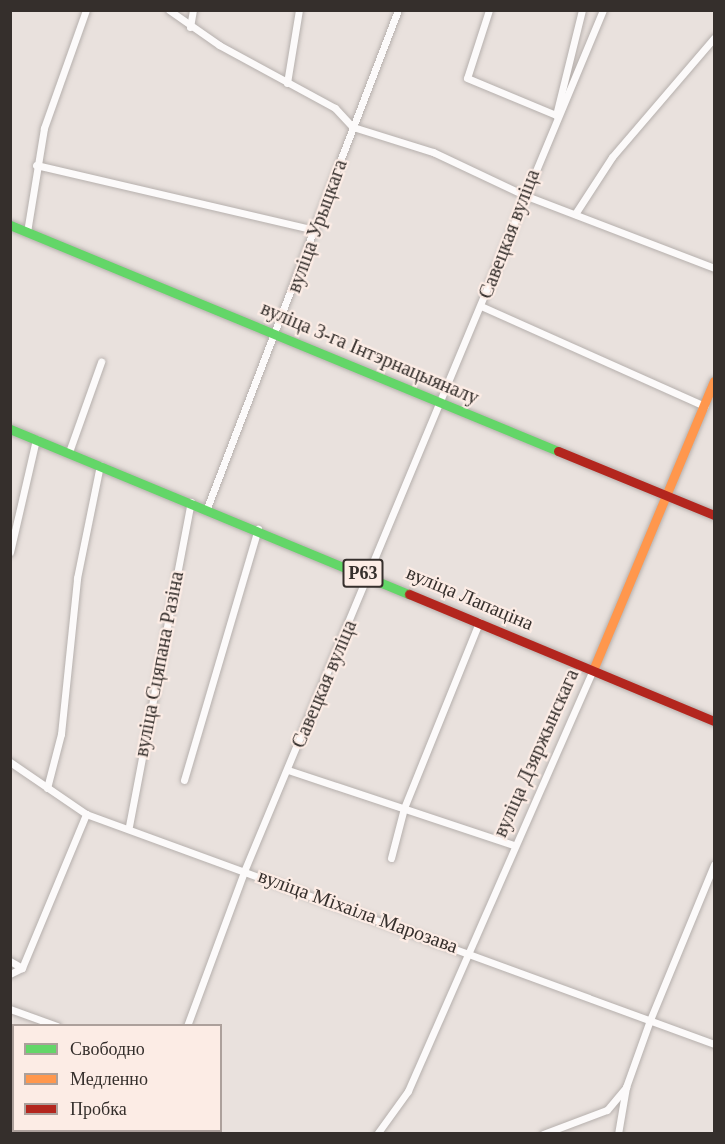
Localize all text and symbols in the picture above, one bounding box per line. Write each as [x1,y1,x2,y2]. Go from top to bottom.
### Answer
street label: вуліца Урыцкага [282,156,352,296]
street label: Савецкая вуліца [473,166,545,302]
street label: вуліца 3-га Інтэрнацыяналу [257,296,483,410]
road number: Р63 [342,558,384,588]
street label: вуліца Лапаціна [403,560,537,636]
street label: вуліца Сцяпана Разіна [129,569,189,759]
street label: Савецкая вуліца [286,616,362,752]
street label: вуліца Дзяржынскага [488,665,584,841]
street label: вуліца Міхаіла Марозава [255,864,461,958]
legend [12,1024,222,1132]
text: Свободно [70,1039,145,1059]
text: Медленно [70,1069,148,1089]
text: Пробка [70,1099,127,1119]

